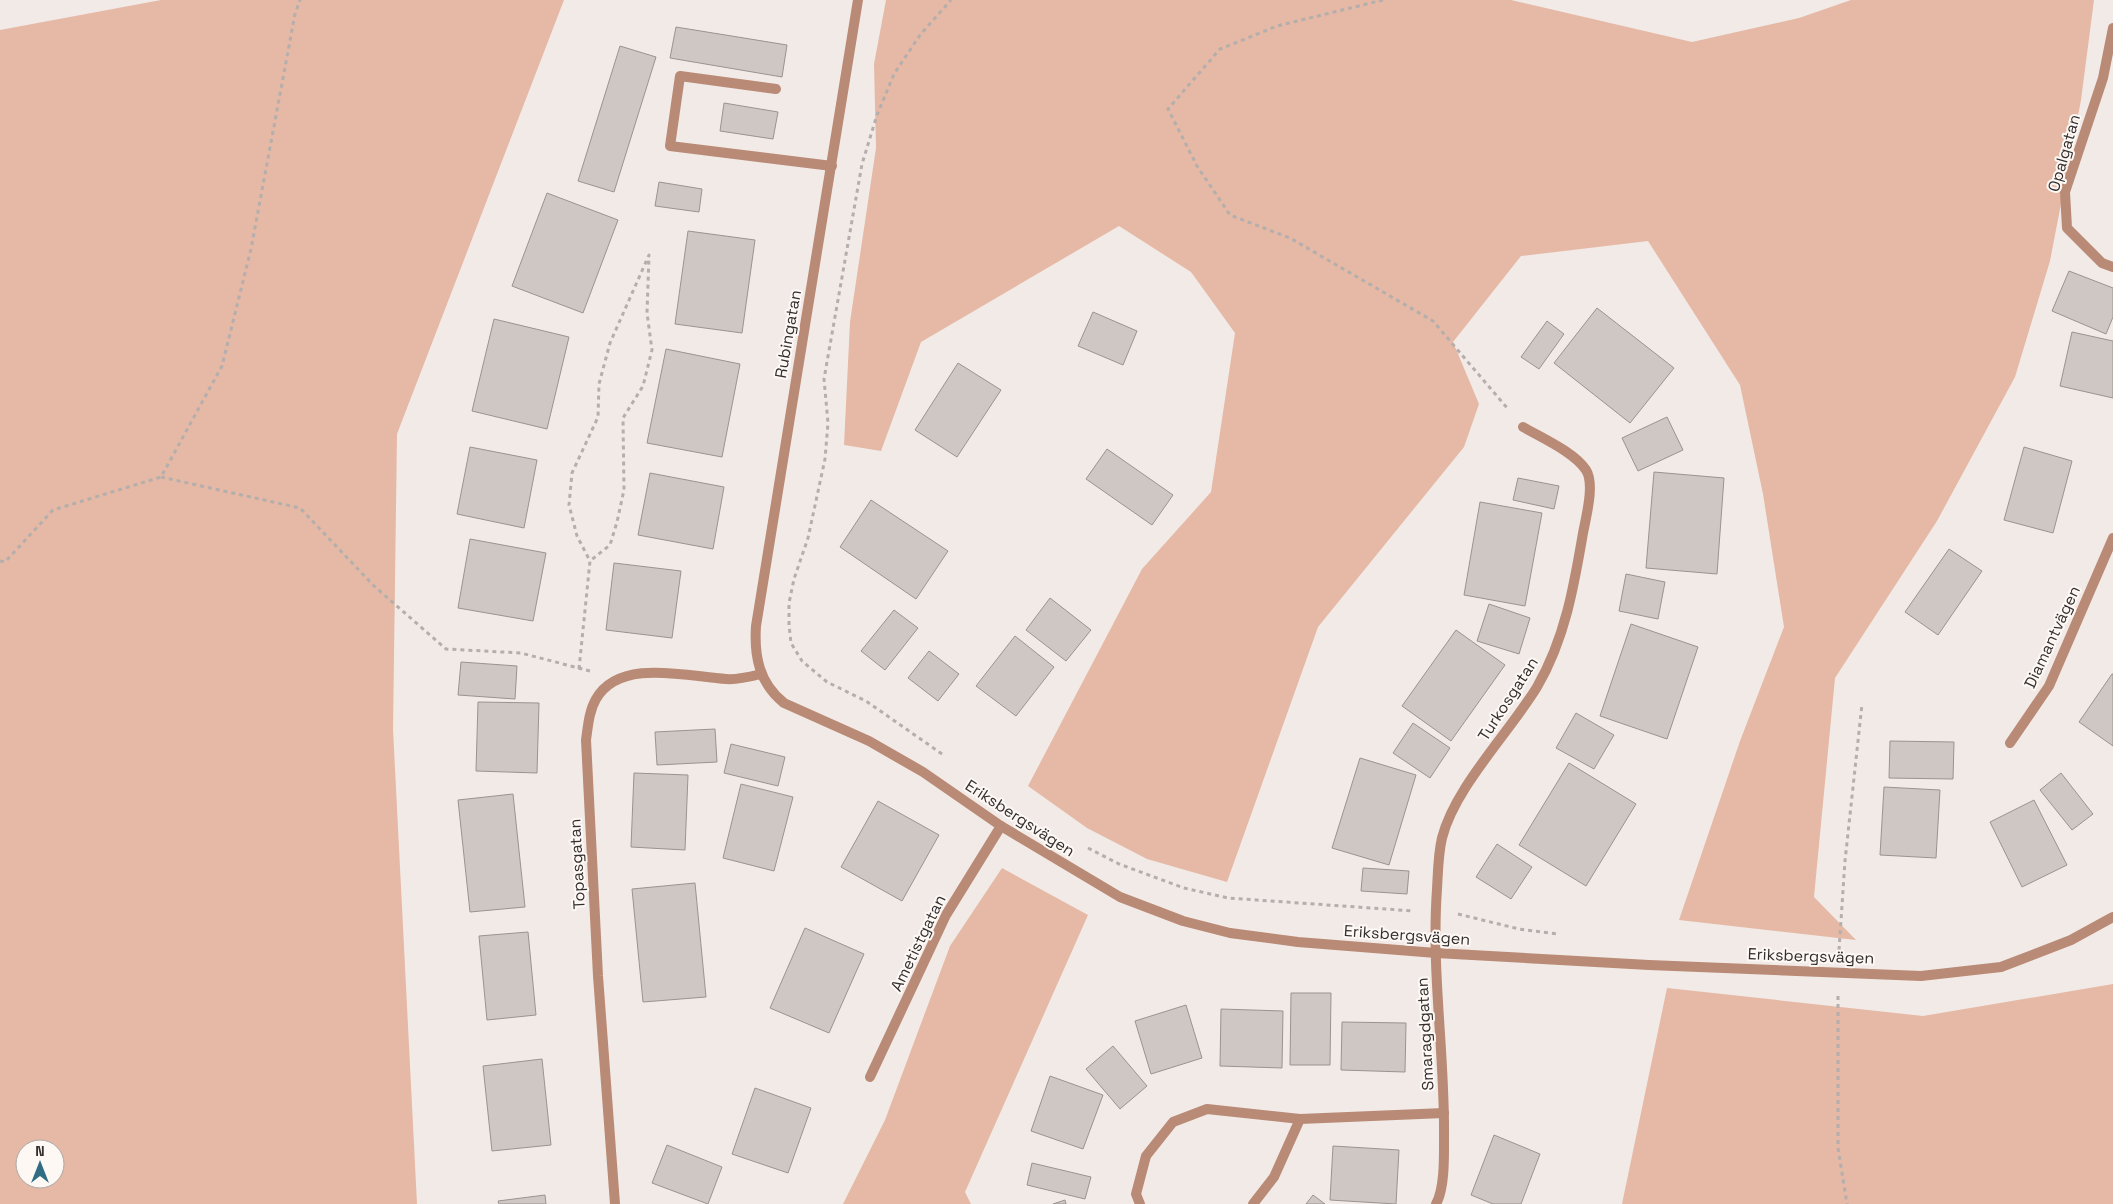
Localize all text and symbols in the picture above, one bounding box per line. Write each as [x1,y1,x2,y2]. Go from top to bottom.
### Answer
street label: Opalgatan [2043,112,2085,194]
street label: Rubingatan [770,288,806,380]
street label: Diamantvägen [2019,582,2085,692]
street label: Turkosgatan [1473,653,1543,745]
street label: Eriksbergsvägen [961,775,1079,861]
street label: Topasgatan [564,818,590,910]
street label: Ametistgatan [886,891,950,995]
street label: Eriksbergsvägen [1343,920,1471,950]
street label: Eriksbergsvägen [1747,943,1875,969]
street label: Smaragdgatan [1412,977,1438,1091]
north arrow [15,1139,65,1189]
text: N [35,1142,45,1160]

